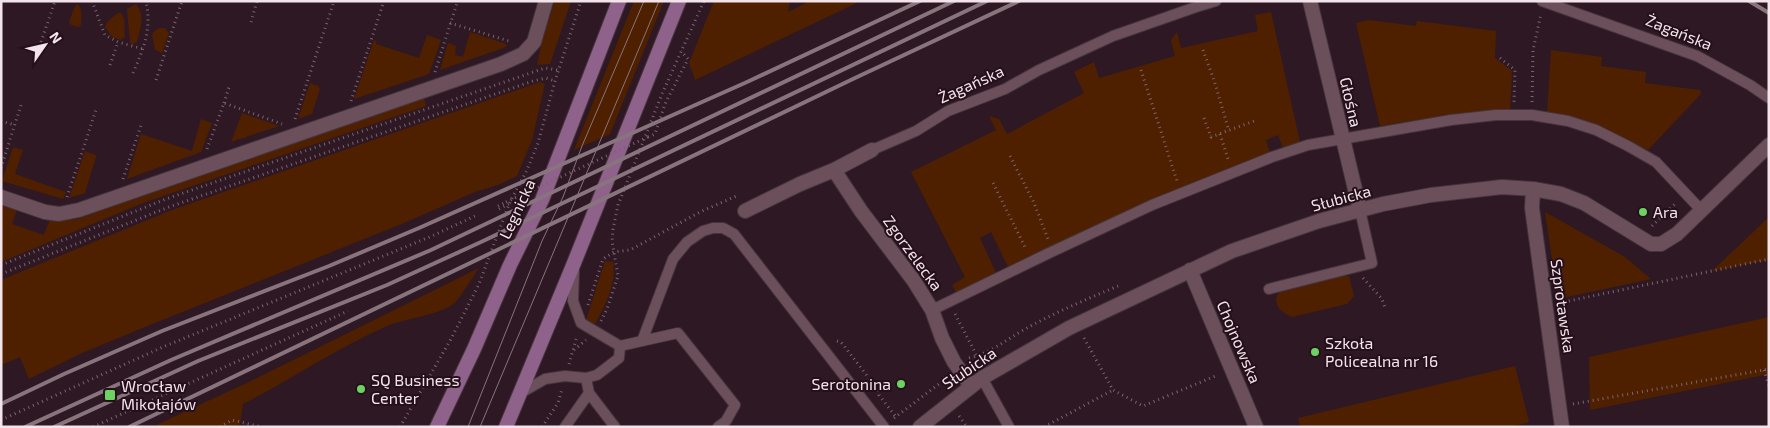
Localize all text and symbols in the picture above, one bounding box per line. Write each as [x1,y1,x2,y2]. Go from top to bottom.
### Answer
street label: Żagańska [1643,10,1715,53]
north arrow [20,20,70,70]
text: N [46,29,66,46]
street label: Żagańska [935,61,1007,106]
street label: Głośna [1337,75,1366,129]
street label: Legnicka [494,176,539,242]
street label: Słubicka [1309,180,1373,215]
place label: Ara [1653,202,1678,221]
marker: Ara [1637,206,1649,218]
street label: Zgorzelecka [880,211,947,294]
street label: Szprotawska [1547,258,1580,354]
street label: Chojnowska [1213,298,1265,386]
place label: Szkoła Policealna nr 16 [1325,333,1438,370]
street label: Słubicka [938,343,999,393]
marker: Szkoła Policealna nr 16 [1309,346,1321,358]
place label: SQ Business Center [371,370,460,407]
place label: Serotonina [812,374,891,393]
place label: Wrocław Mikołajów [121,376,196,414]
marker: Serotonina [895,378,907,390]
marker: SQ Business Center [355,383,367,395]
marker: Wrocław Mikołajów [103,388,117,402]

